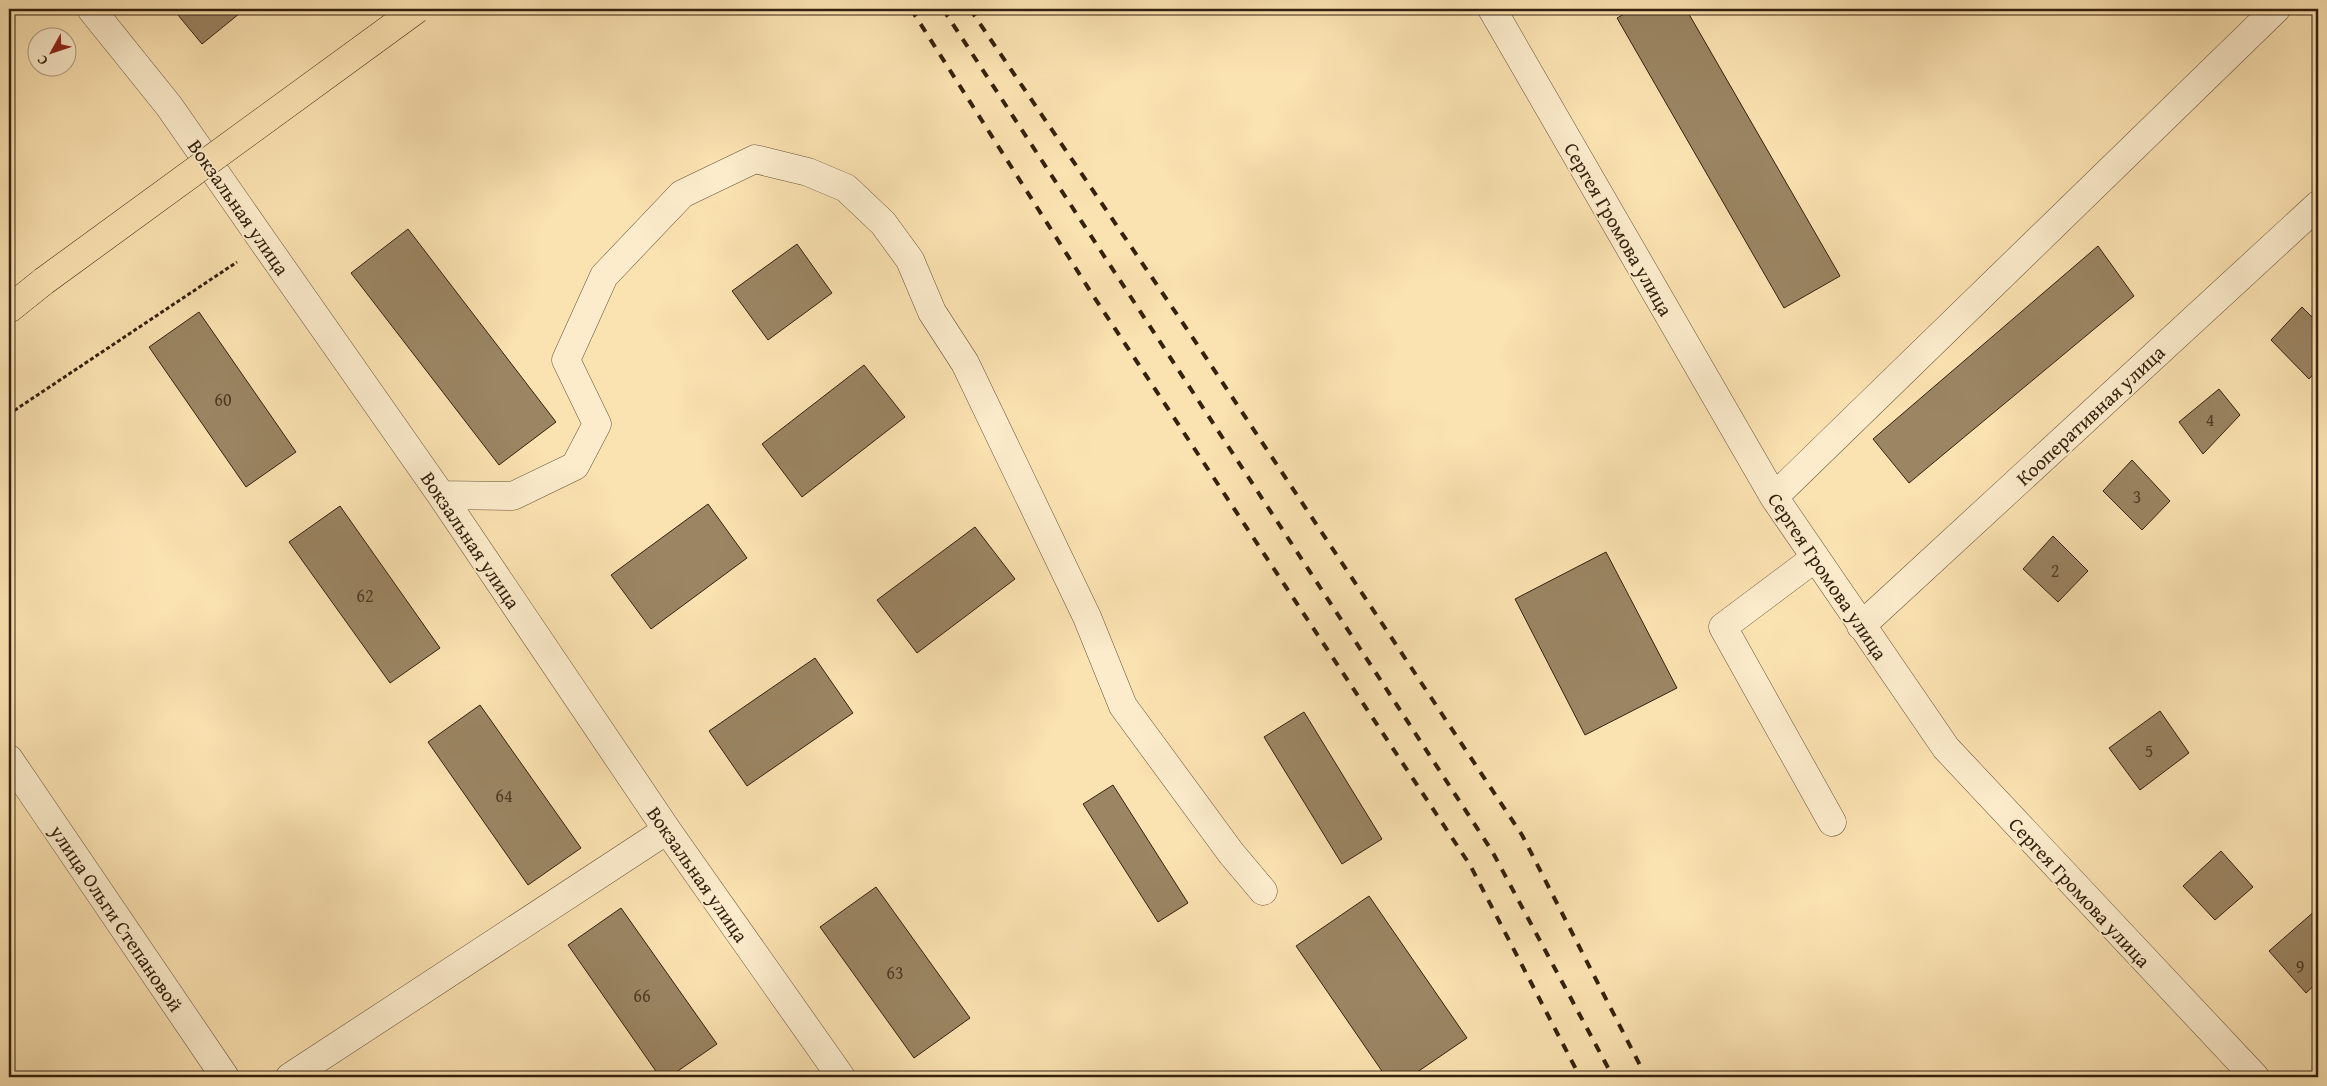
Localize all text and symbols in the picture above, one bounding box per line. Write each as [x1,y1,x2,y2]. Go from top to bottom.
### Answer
north arrow [28,28,78,78]
text: С [32,51,52,70]
street label: Вокзальная улица [181,133,297,281]
street label: Сергея Громова улица [1557,137,1681,322]
street label: Кооперативная улица [2009,338,2171,492]
house number: 60 [214,386,232,413]
house number: 4 [2206,406,2214,433]
street label: Вокзальная улица [414,465,528,615]
house number: 3 [2133,483,2141,510]
street label: Сергея Громова улица [1761,487,1895,666]
house number: 2 [2051,557,2059,584]
house number: 62 [356,582,374,609]
house number: 5 [2145,737,2153,764]
house number: 64 [495,782,513,809]
street label: Вокзальная улица [640,800,756,948]
street label: Сергея Громова улица [2002,810,2158,974]
street label: улица Ольги Степановой [43,818,191,1017]
house number: 9 [2296,953,2304,980]
house number: 63 [886,959,904,986]
house number: 66 [633,982,651,1009]

